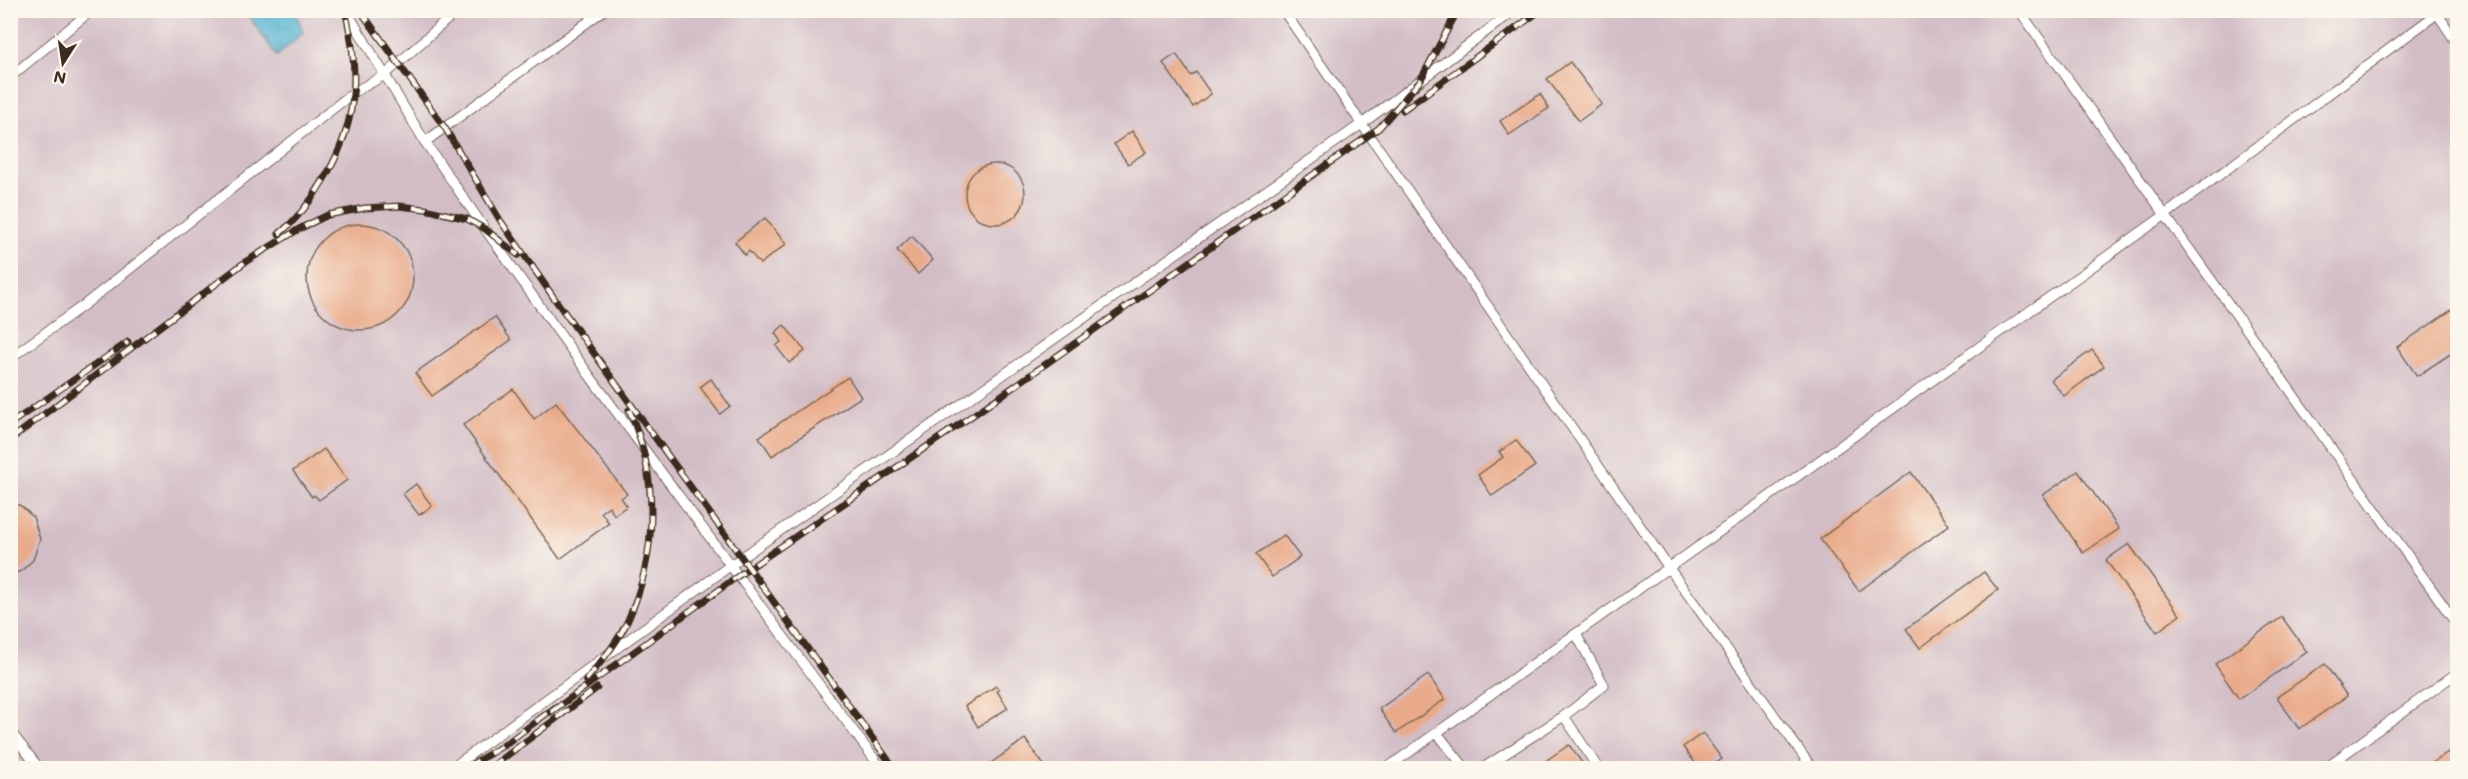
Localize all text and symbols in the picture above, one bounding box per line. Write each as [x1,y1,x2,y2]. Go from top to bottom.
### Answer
north arrow [33,33,93,93]
text: N [52,67,68,90]

